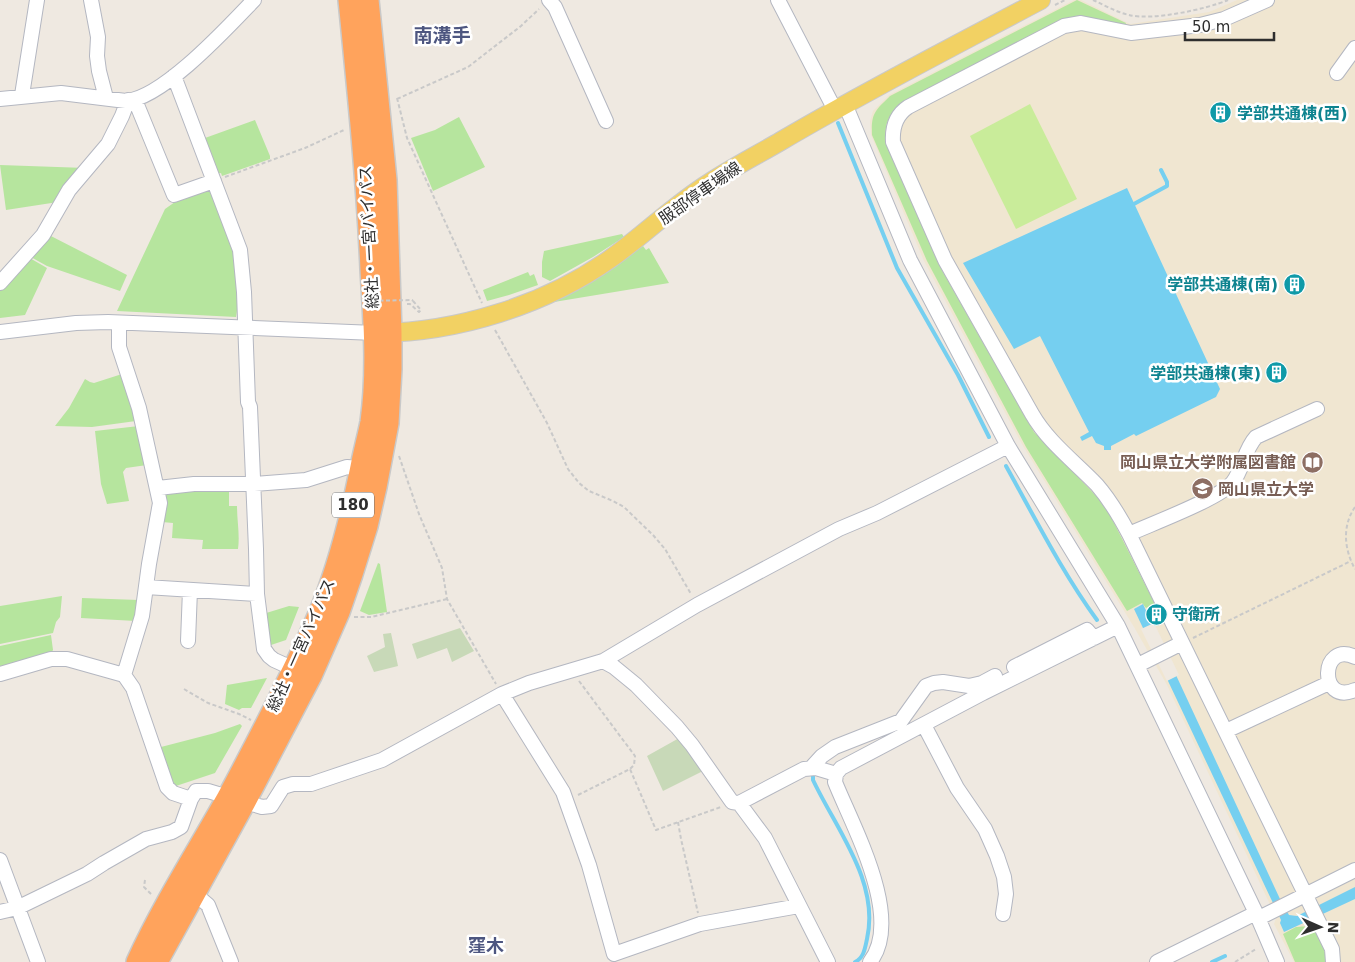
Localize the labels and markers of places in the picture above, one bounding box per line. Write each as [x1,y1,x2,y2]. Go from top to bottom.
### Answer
building icon: 学部共通棟(西) [1209,101,1233,125]
place label: 学部共通棟(西) [1237,104,1348,123]
building icon: 学部共通棟(南) [1282,272,1306,296]
place label: 学部共通棟(南) [1167,275,1278,294]
building icon: 学部共通棟(東) [1265,361,1289,385]
place label: 学部共通棟(東) [1150,364,1261,383]
library icon: 岡山県立大学附属図書館 [1300,450,1324,474]
place label: 岡山県立大学附属図書館 [1120,453,1296,472]
school or university icon: 岡山県立大学 [1190,477,1214,501]
place label: 岡山県立大学 [1218,480,1314,499]
building icon: 守衛所 [1144,602,1168,626]
place label: 守衛所 [1172,605,1220,624]

